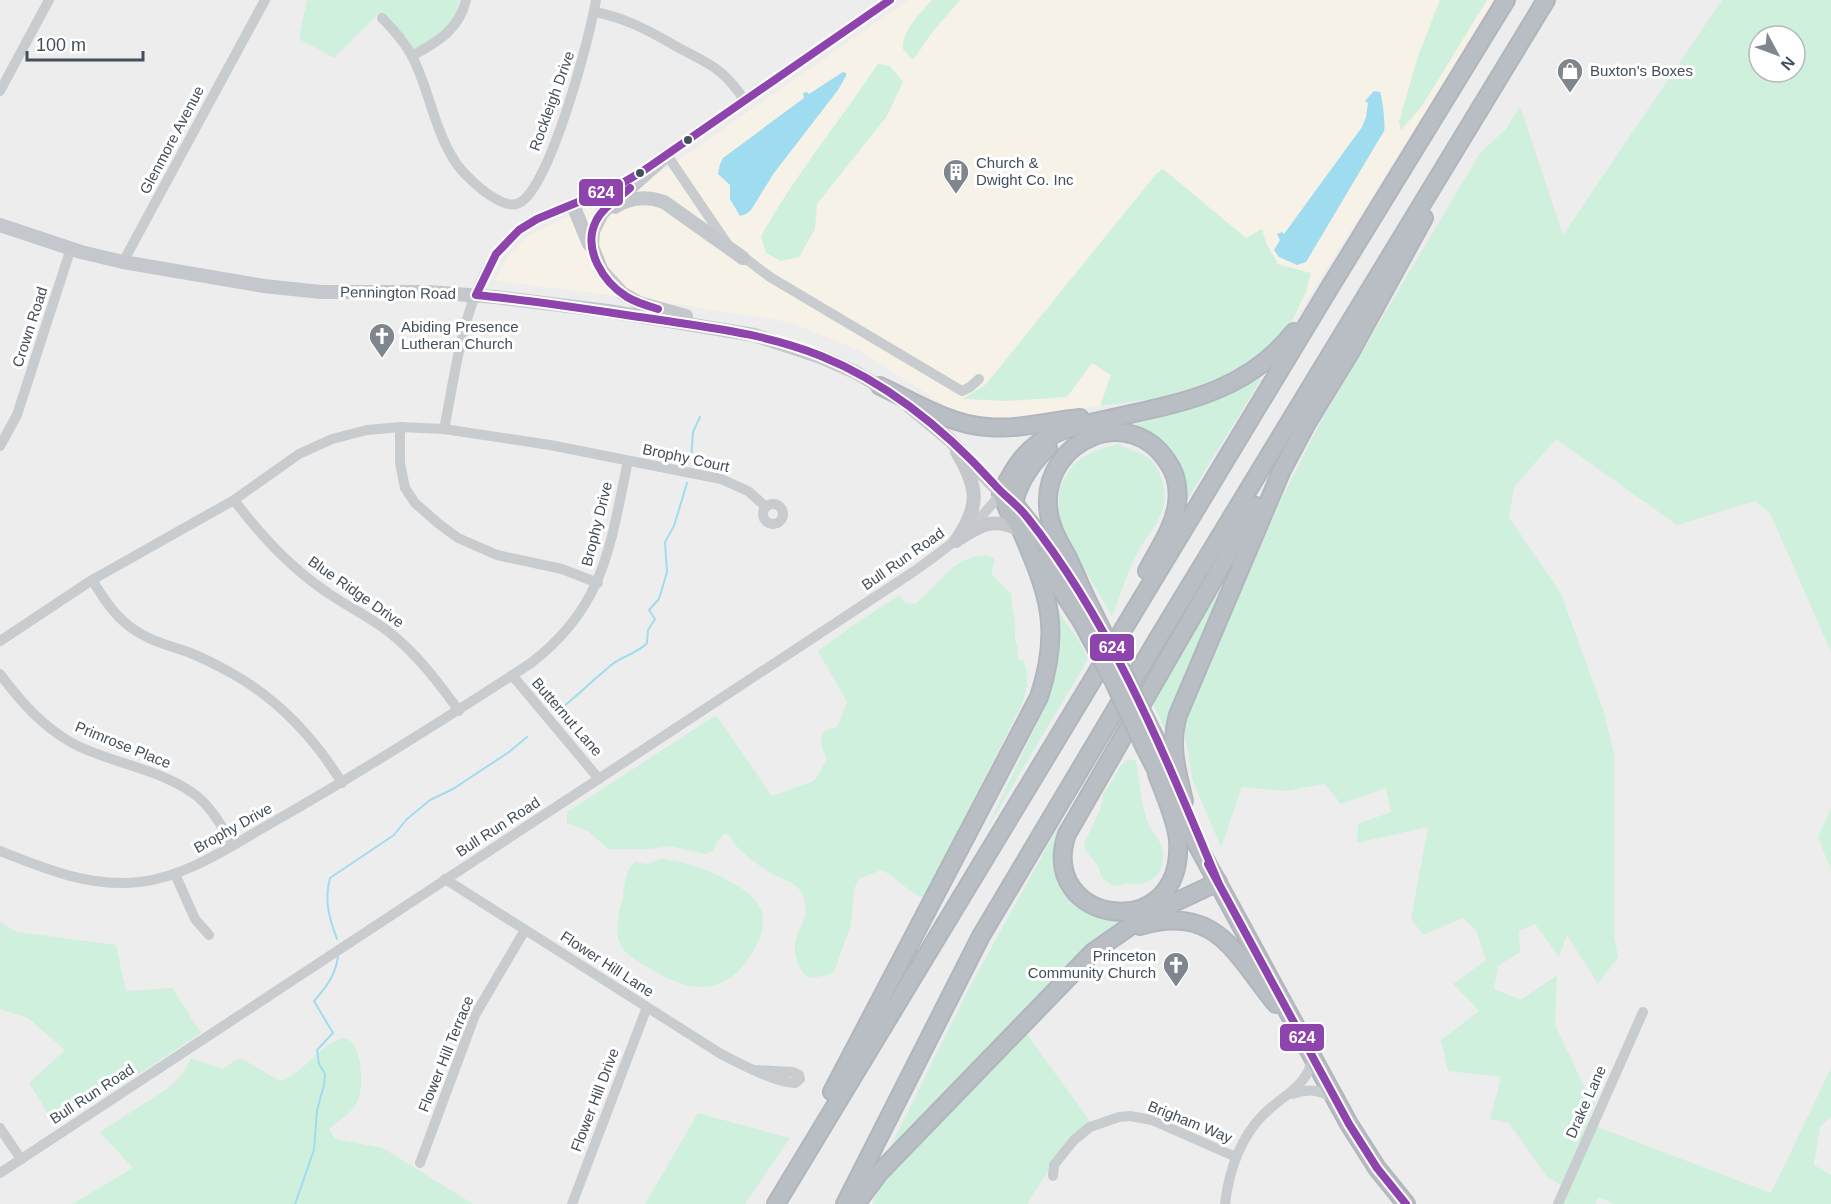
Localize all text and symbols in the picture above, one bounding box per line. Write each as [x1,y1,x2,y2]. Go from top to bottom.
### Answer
scale bar [27,24,142,62]
north arrow [1747,24,1807,84]
text: 100 m [36,35,86,55]
street label: Rockleigh Drive [526,49,577,153]
text: N [1778,54,1798,73]
shop icon: Buxton's Boxes [1555,56,1585,94]
place label: Buxton's Boxes [1590,62,1693,79]
street label: Glenmore Avenue [136,83,207,197]
unlabelled marker [682,134,694,146]
place label: Church & Dwight Co. Inc [976,154,1074,188]
building icon: Church & Dwight Co. Inc [941,157,971,195]
unlabelled marker [634,167,646,179]
line badge: 624 [578,178,624,207]
text: 624 [588,184,614,201]
street label: Pennington Road [340,283,456,302]
street label: Crown Road [9,285,50,369]
place label: Abiding Presence Lutheran Church [401,318,519,352]
church icon: Abiding Presence Lutheran Church [367,321,397,359]
street label: Brophy Court [641,440,732,475]
street label: Brophy Drive [578,480,615,568]
street label: Bull Run Road [858,524,947,593]
street label: Blue Ridge Drive [305,552,407,631]
line badge: 624 [1089,633,1135,662]
text: 624 [1099,639,1125,656]
street label: Butternut Lane [529,674,606,759]
street label: Primrose Place [73,718,174,771]
street label: Bull Run Road [453,793,543,860]
street label: Brophy Drive [191,799,275,856]
street label: Flower Hill Lane [558,927,657,1000]
place label: Princeton Community Church [1028,947,1156,981]
church icon: Princeton Community Church [1161,950,1191,988]
street label: Flower Hill Terrace [414,993,477,1114]
line badge: 624 [1279,1023,1325,1052]
text: 624 [1289,1029,1315,1046]
street label: Flower Hill Drive [567,1046,622,1154]
street label: Bull Run Road [47,1060,137,1127]
street label: Drake Lane [1562,1063,1609,1141]
street label: Brigham Way [1146,1097,1235,1146]

